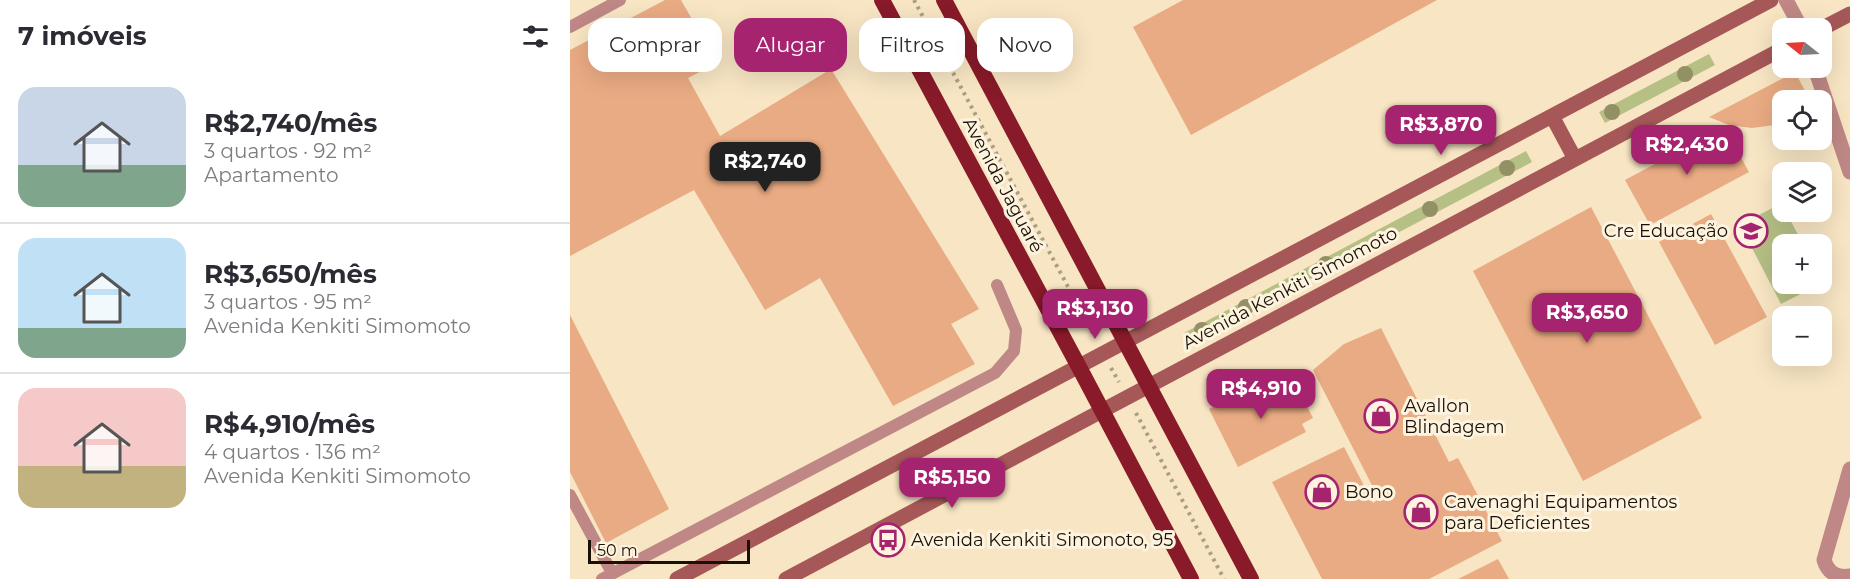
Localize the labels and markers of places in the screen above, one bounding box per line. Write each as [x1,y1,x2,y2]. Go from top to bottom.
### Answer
pin: R$3,870 [1386,105,1496,156]
pin: R$2,430 [1632,125,1742,176]
pin: R$2,740 [710,142,820,193]
school or university icon: Cre Educação [1733,213,1769,249]
place label: Cre Educação [1604,220,1728,242]
pin: R$3,130 [1040,289,1150,340]
pin: R$3,650 [1532,293,1642,344]
pin: R$4,910 [1206,369,1316,420]
place label: Avallon Blindagem [1404,395,1505,438]
shop icon: Avallon Blindagem [1363,398,1399,434]
pin: R$5,150 [897,458,1007,509]
shop icon: Bono [1304,474,1340,510]
place label: Bono [1345,481,1393,503]
place label: Cavenaghi Equipamentos para Deficientes [1444,491,1677,534]
shop icon: Cavenaghi Equipamentos para Deficientes [1403,494,1439,530]
bus stop icon: Avenida Kenkiti Simonoto, 95 [870,522,906,558]
place label: Avenida Kenkiti Simonoto, 95 [911,529,1174,551]

